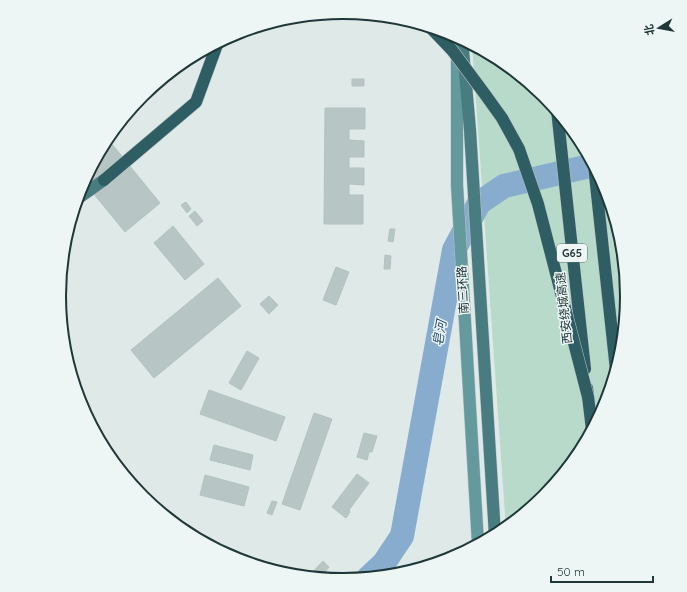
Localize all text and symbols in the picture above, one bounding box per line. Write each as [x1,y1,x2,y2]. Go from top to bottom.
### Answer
north arrow [639,8,679,48]
text: 北 [641,23,657,37]
road number: G65 [557,244,587,262]
street label: 南三环路 [454,266,471,314]
street label: 西安绕城高速 [552,271,575,345]
water label: 皂河 [429,316,450,347]
scale bar [551,558,653,584]
text: 50 m [557,564,585,579]

